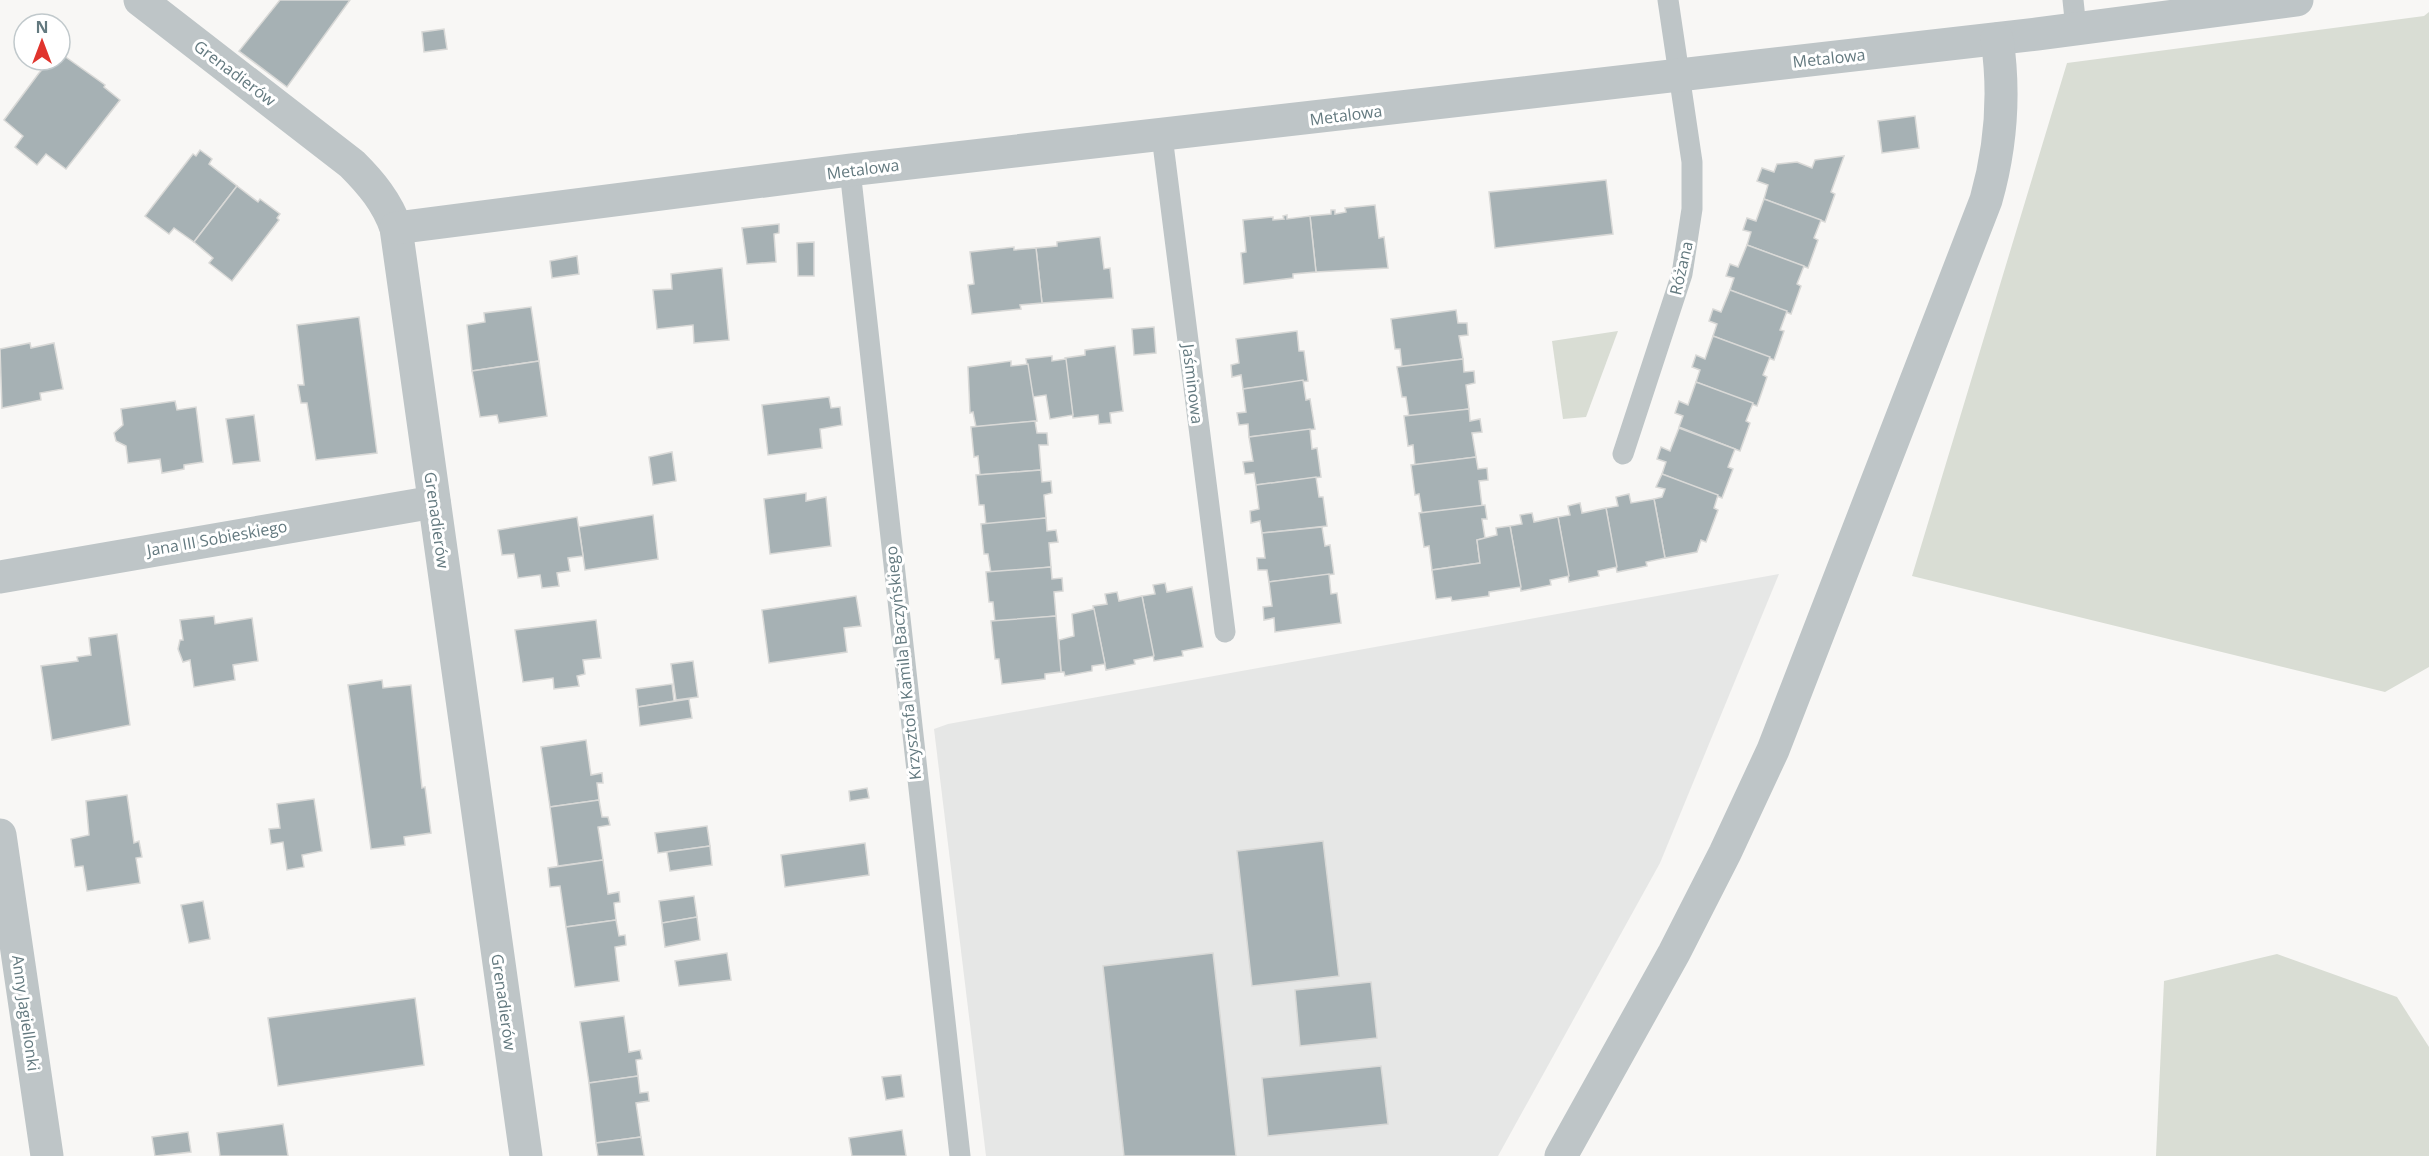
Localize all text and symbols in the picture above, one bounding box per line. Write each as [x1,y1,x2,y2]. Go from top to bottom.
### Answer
north arrow [12,12,72,72]
text: N [35,16,49,38]
street label: Grenadierów [190,35,281,111]
street label: Metalowa [1792,43,1866,73]
street label: Metalowa [1308,100,1384,130]
street label: Metalowa [825,154,901,184]
street label: Różana [1664,239,1698,297]
street label: Jaśminowa [1177,341,1209,425]
street label: Grenadierów [419,470,455,570]
street label: Jana III Sobieskiego [143,515,289,562]
street label: Krzysztofa Kamila Baczyńskiego [880,545,926,781]
street label: Grenadierów [486,952,522,1052]
street label: Anny Jagiellonki [7,954,45,1072]

